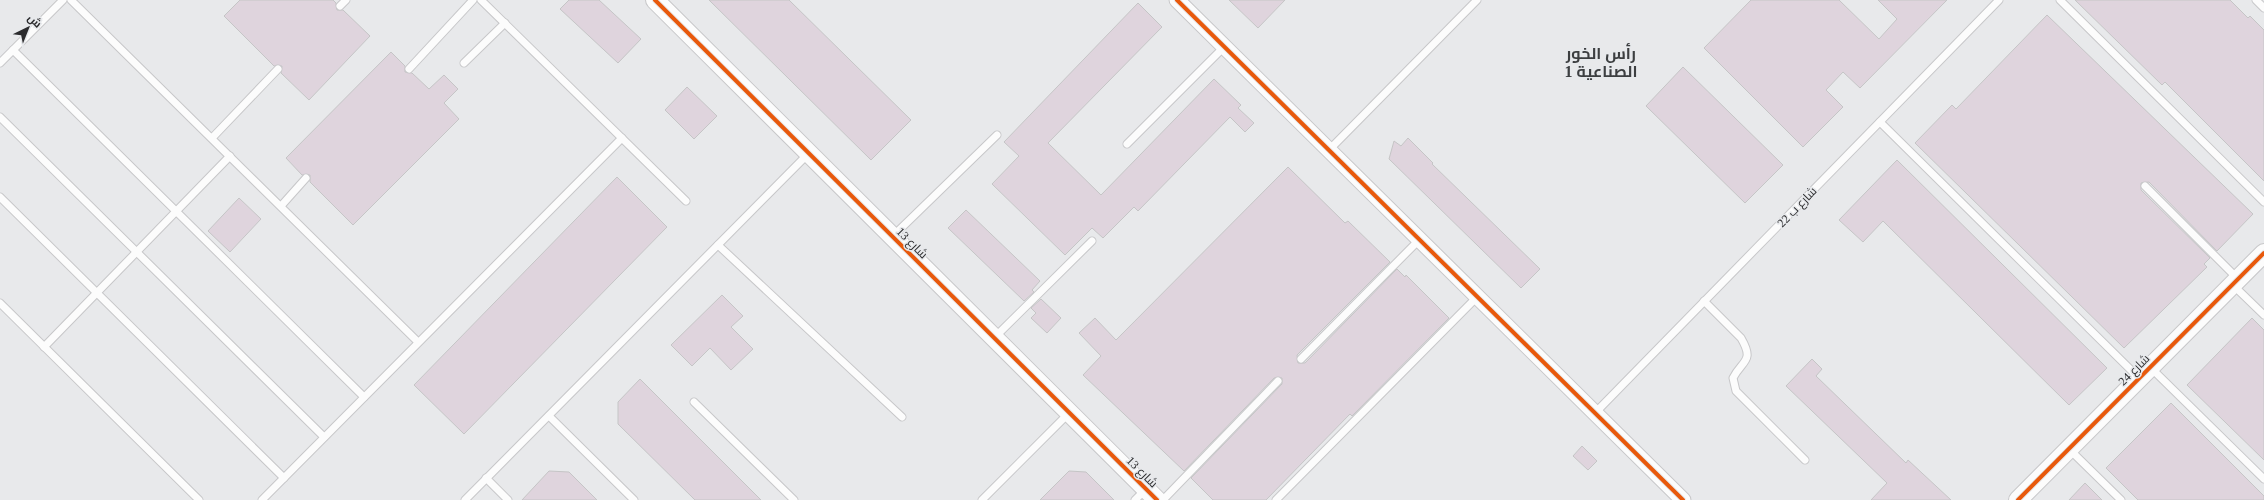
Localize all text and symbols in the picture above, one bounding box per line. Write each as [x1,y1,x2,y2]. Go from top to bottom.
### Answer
north arrow [8,8,48,48]
text: ش [25,11,44,31]
district label: رأس الخور الصناعية 1 [1565,43,1637,80]
street label: شارع ب 22 [1774,184,1820,231]
street label: شارع 13 [893,225,931,262]
street label: شارع 24 [2116,351,2153,389]
street label: شارع 13 [1123,454,1161,491]

